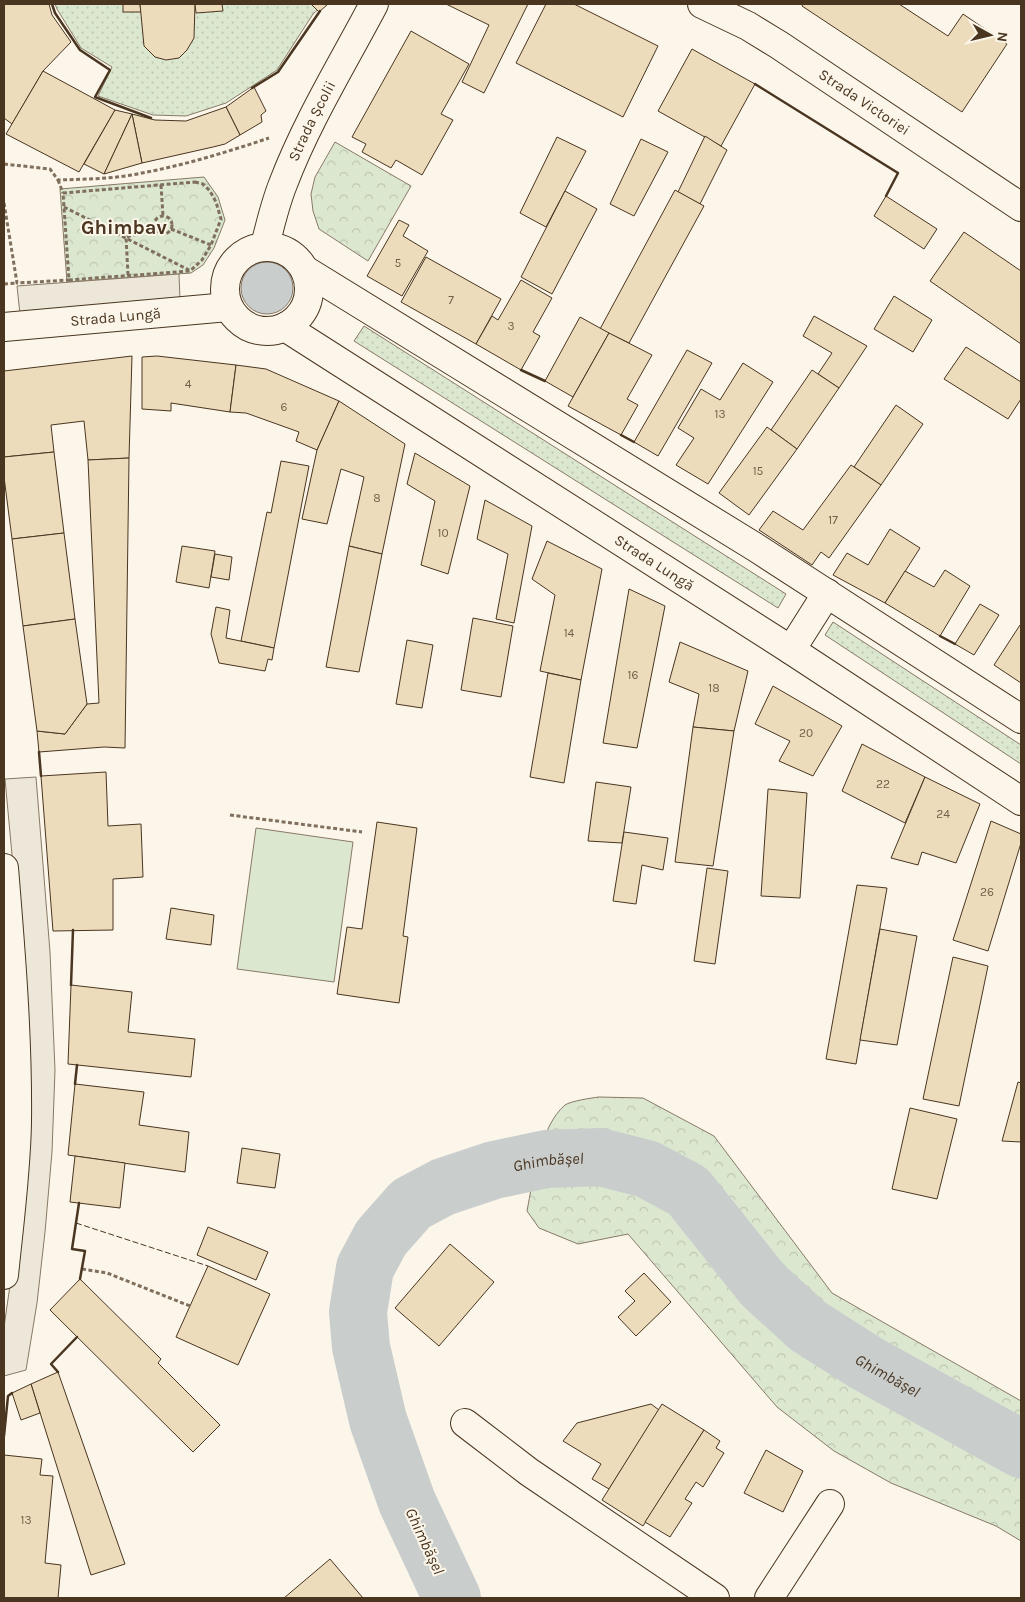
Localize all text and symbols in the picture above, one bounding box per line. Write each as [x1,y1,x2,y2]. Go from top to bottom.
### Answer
north arrow [965,10,1015,60]
text: N [993,31,1011,43]
street label: Strada Victoriei [815,65,913,139]
street label: Strada Școlii [284,78,339,164]
district label: Ghimbav [81,216,168,239]
house number: 5 [395,256,402,270]
house number: 7 [448,293,454,307]
street label: Strada Lungă [69,304,162,330]
house number: 3 [507,319,515,333]
house number: 4 [185,377,192,391]
house number: 6 [281,400,288,414]
house number: 13 [714,407,726,421]
house number: 15 [753,464,764,478]
house number: 8 [373,491,381,505]
house number: 17 [828,513,838,527]
house number: 10 [437,526,449,540]
street label: Strada Lungă [611,531,697,595]
house number: 14 [564,626,575,640]
house number: 16 [628,668,639,682]
house number: 18 [708,681,720,695]
house number: 20 [799,726,813,740]
house number: 22 [876,777,890,791]
house number: 24 [936,807,950,821]
house number: 26 [980,885,994,899]
water label: Ghimbășel [511,1148,584,1175]
water label: Ghimbășel [852,1349,924,1401]
water label: Ghimbășel [401,1505,449,1577]
house number: 13 [20,1513,32,1527]

